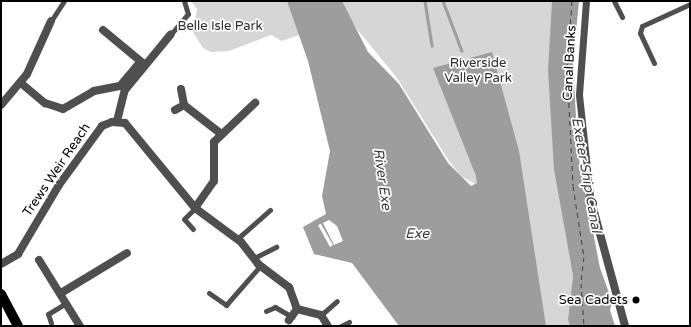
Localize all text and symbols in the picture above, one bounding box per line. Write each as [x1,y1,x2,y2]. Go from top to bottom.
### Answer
park label: Belle Isle Park [177,18,263,34]
street label: Canal Banks [560,25,580,101]
park label: Riverside Valley Park [444,56,512,87]
water label: Exeter Ship Canal [568,116,604,234]
street label: Trews Weir Reach [20,120,94,220]
water label: River Exe [369,147,395,211]
water label: Exe [405,226,429,242]
place label: Sea Cadets [559,292,628,308]
marker: Sea Cadets [631,295,641,305]

